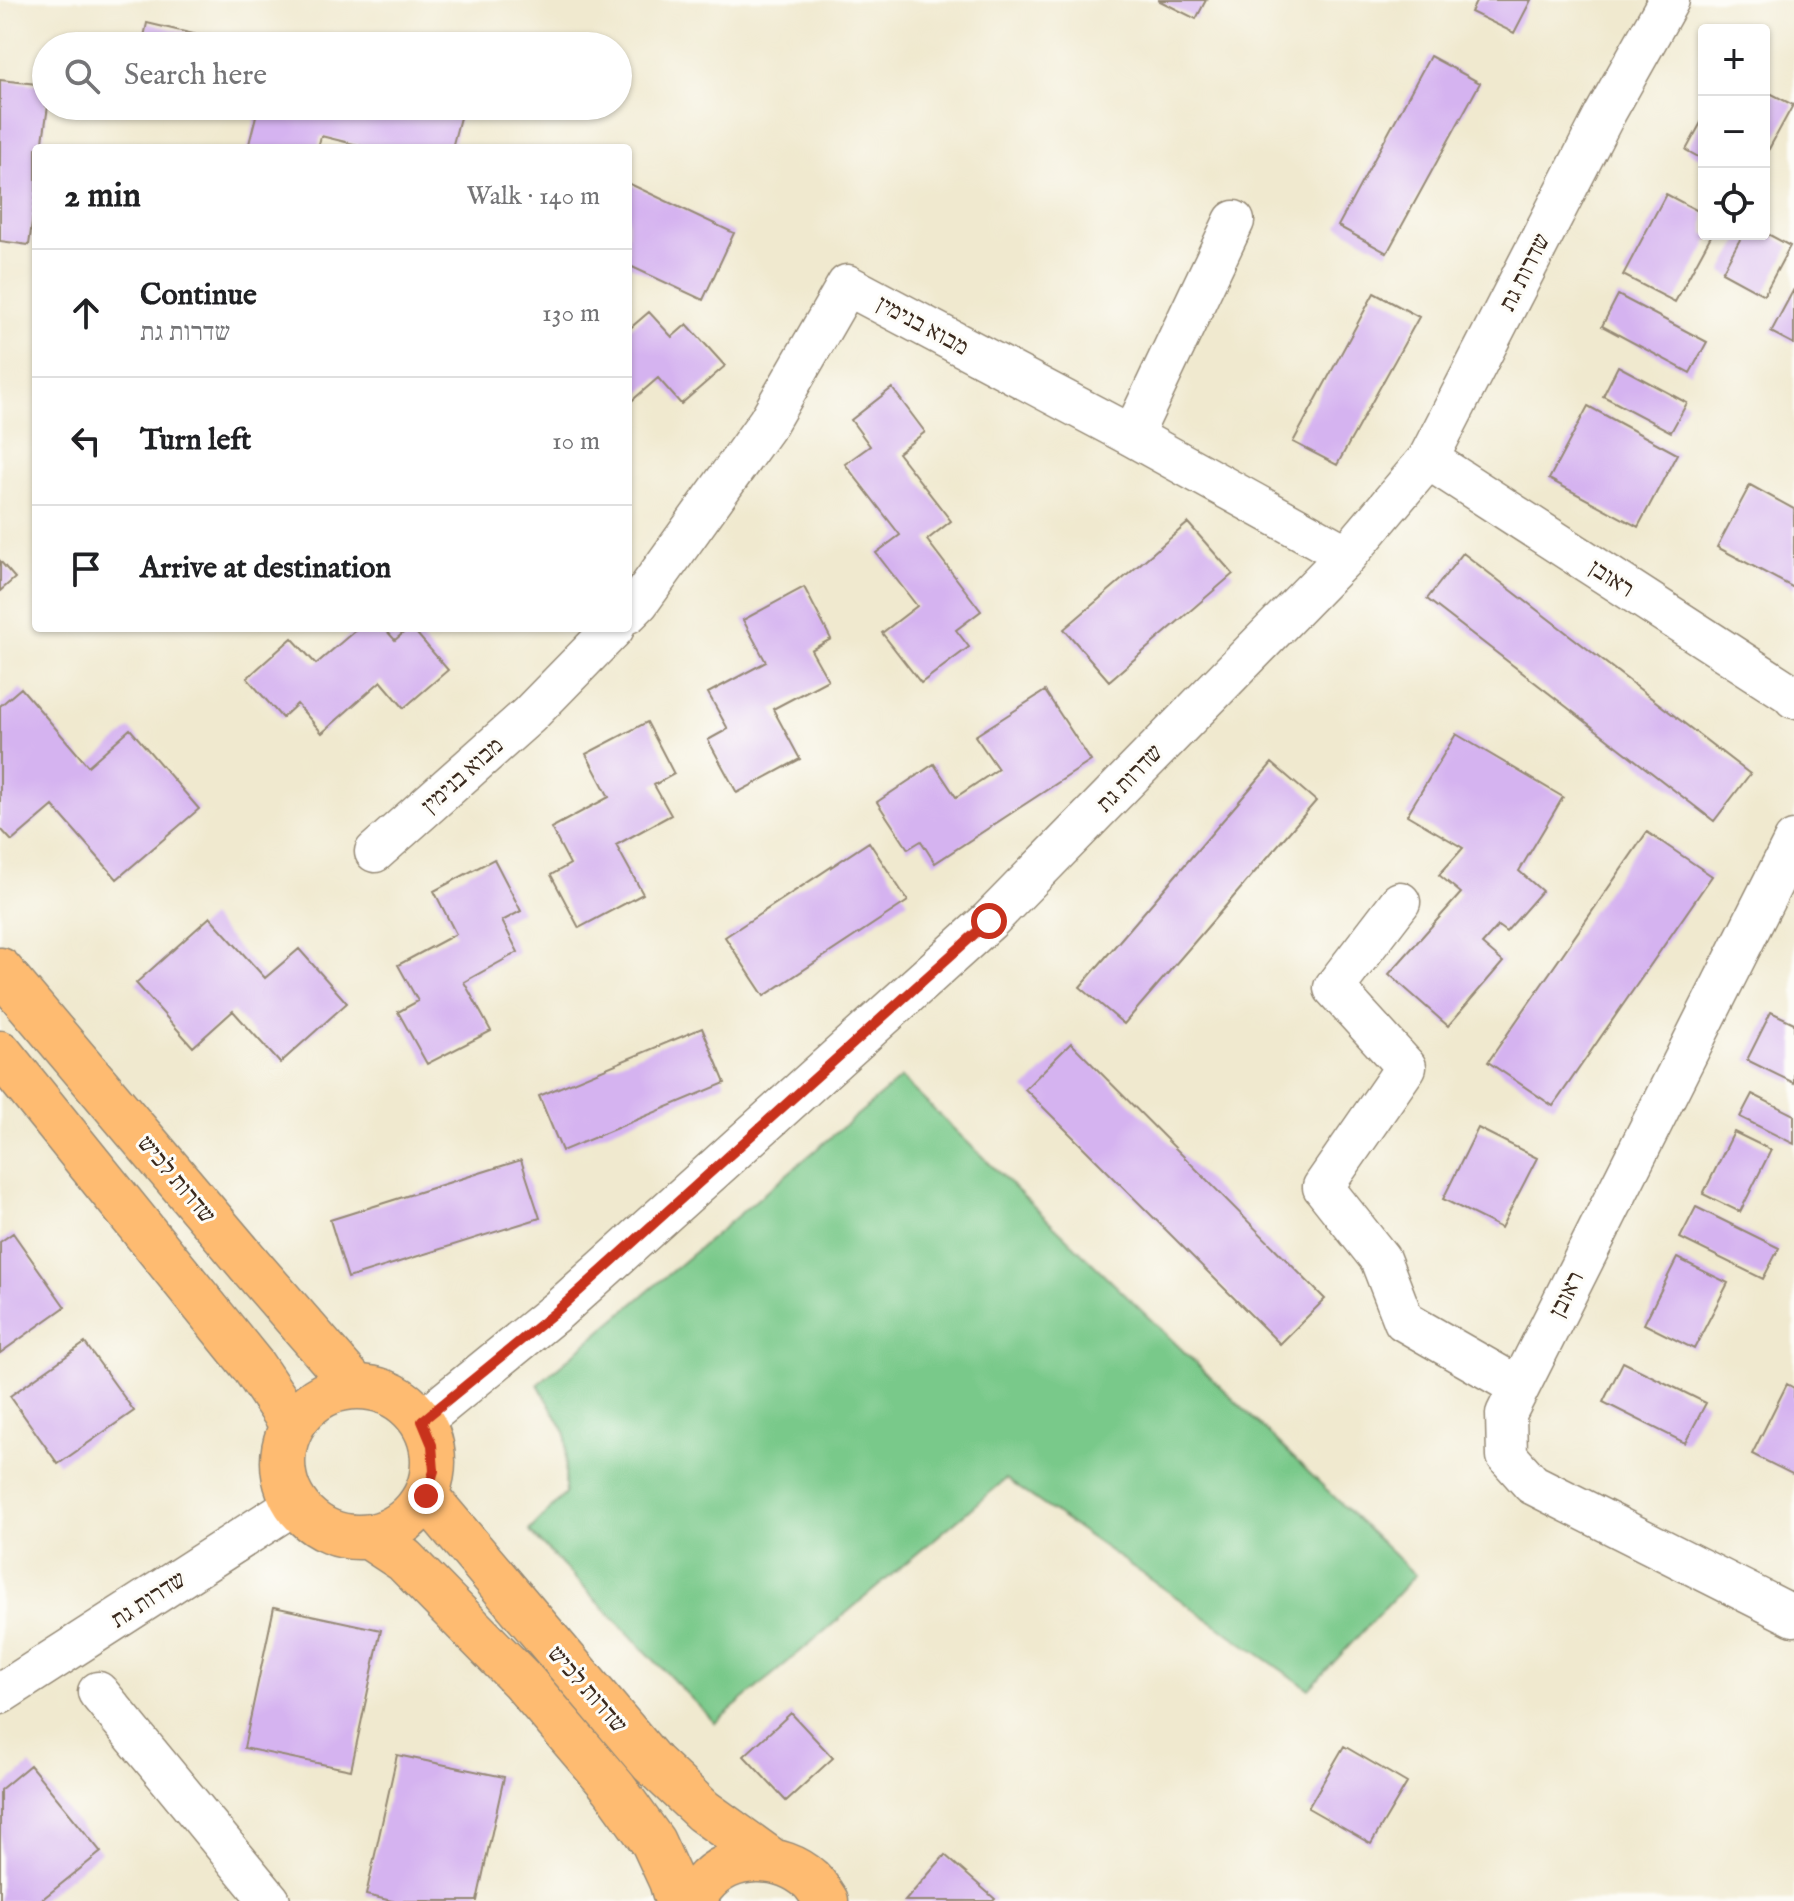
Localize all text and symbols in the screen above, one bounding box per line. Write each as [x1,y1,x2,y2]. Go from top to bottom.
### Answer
map controls [1698,24,1770,240]
button: + [1698,24,1770,96]
search box [32,32,632,120]
icon: search [60,54,104,98]
text: Search here [124,57,267,95]
button: − [1698,96,1770,168]
button: locate [1698,168,1770,240]
text: 2 min [64,175,141,218]
text: Walk · 140 m [467,180,600,213]
street label: שדרות גת [1493,228,1558,317]
text: Continue [140,277,257,315]
street label: מבוא בנימין [871,289,974,364]
icon: ahead [64,291,108,335]
text: 130 m [542,297,600,330]
text: שדרות גת [140,316,231,349]
icon: left [64,419,108,463]
text: Turn left [140,422,251,460]
text: 10 m [552,425,600,458]
icon: arrive [64,547,108,591]
text: Arrive at destination [140,550,391,588]
street label: ראובן [1583,553,1640,605]
street label: מבוא בנימין [415,731,511,821]
street label: שדרות גת [1090,738,1170,820]
route start [971,903,1007,939]
street label: שדרות לכיש [130,1129,222,1231]
street label: ראובן [1543,1266,1592,1323]
route end [408,1478,444,1514]
street label: שדרות גת [105,1564,192,1636]
street label: שדרות לכיש [540,1640,633,1740]

